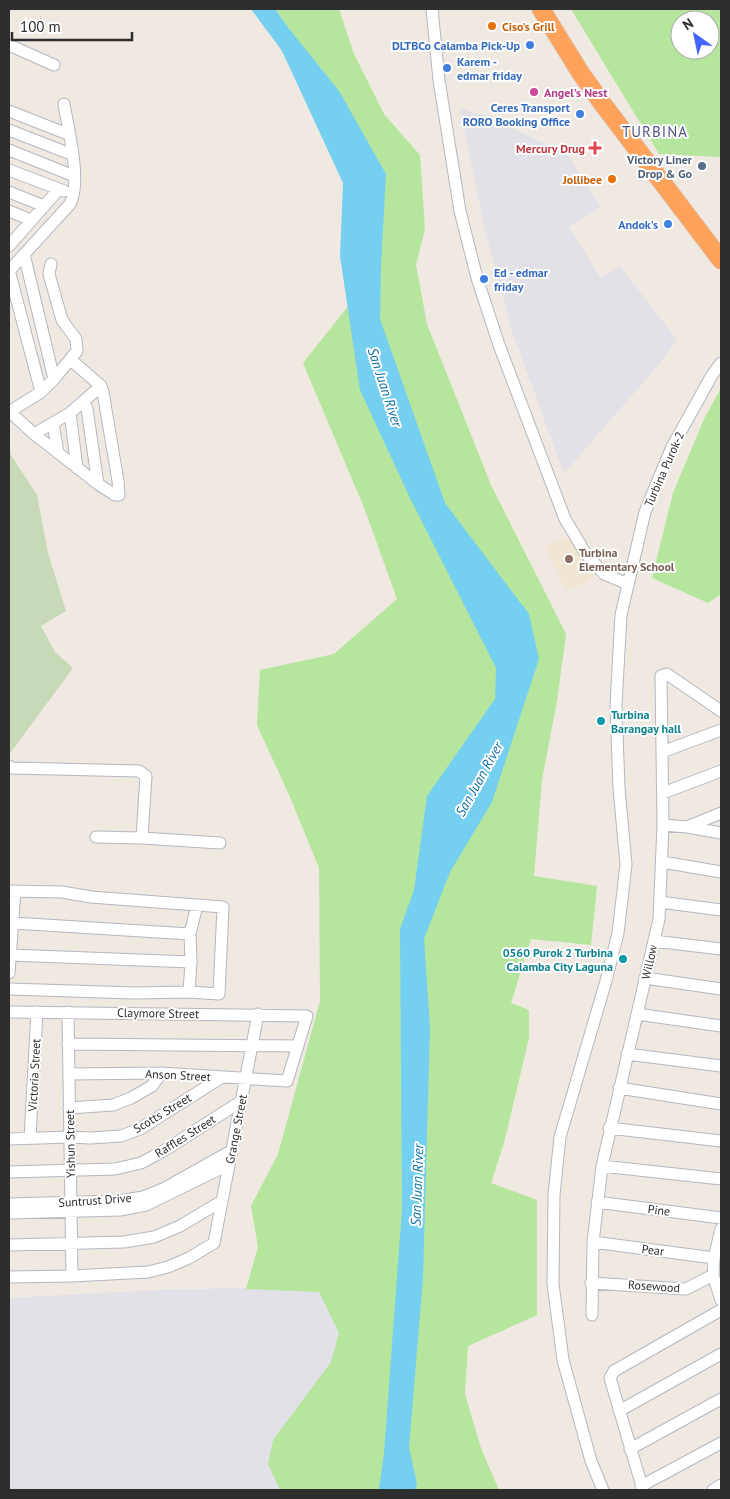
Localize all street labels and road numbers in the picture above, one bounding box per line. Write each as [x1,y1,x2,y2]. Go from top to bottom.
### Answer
street label: Turbina Purok-2 [641,429,687,509]
street label: Willow [638,943,660,981]
street label: Claymore Street [117,1005,199,1021]
street label: Victoria Street [25,1038,43,1113]
street label: Anson Street [145,1066,211,1084]
street label: Scotts Street [130,1090,194,1136]
street label: Grange Street [222,1093,250,1165]
street label: Yishun Street [62,1110,78,1178]
street label: Raffles Street [152,1111,218,1161]
street label: Suntrust Drive [58,1190,132,1210]
street label: Pine [647,1201,671,1219]
street label: Pear [641,1241,665,1259]
street label: Rosewood [628,1277,680,1295]

